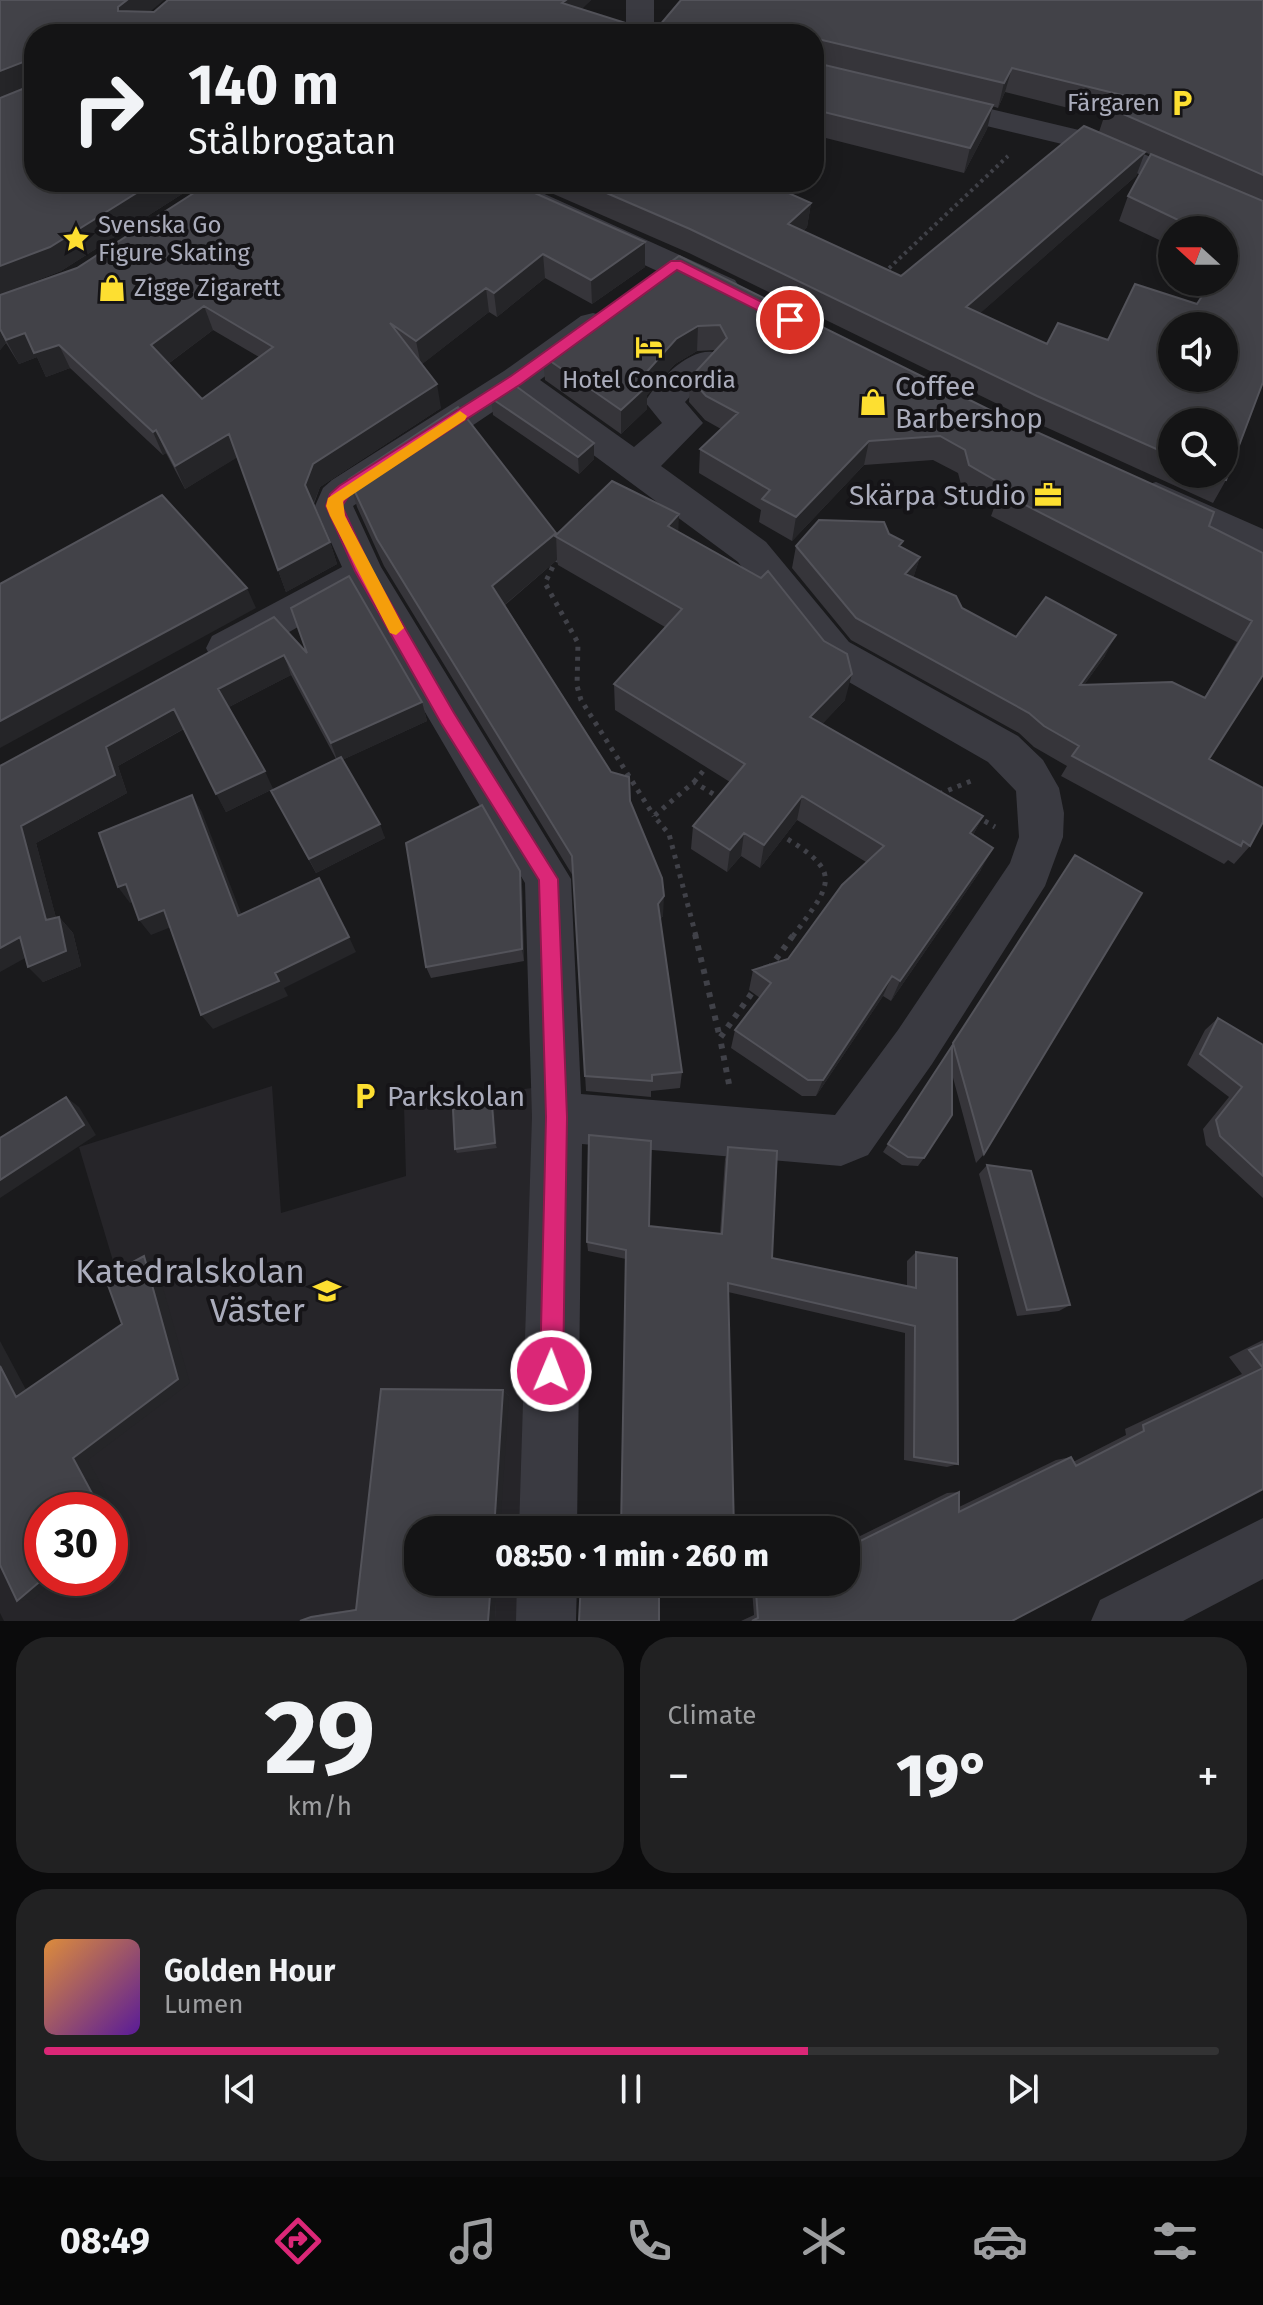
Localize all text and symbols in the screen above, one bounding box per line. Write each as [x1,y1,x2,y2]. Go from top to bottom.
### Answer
text: 140 m [188,52,339,119]
icon: right [56,56,160,160]
parking icon: Färgaren [1167,88,1197,118]
place label: Färgaren [1067,89,1160,117]
text: Stålbrogatan [188,120,396,164]
place label: Svenska Go Figure Skating [98,211,250,267]
north arrow [1158,216,1238,296]
map controls [1158,216,1238,488]
place icon: Svenska Go Figure Skating [61,224,91,254]
shop icon: Zigge Zigarett [97,273,127,303]
place label: Zigge Zigarett [134,274,281,302]
pin [756,286,824,354]
icon: arrive [768,298,812,342]
button: sound [1158,312,1238,392]
hotel icon: Hotel Concordia [634,332,664,362]
place label: Hotel Concordia [562,366,736,394]
place label: Coffee Barbershop [895,370,1043,435]
shop icon: Coffee Barbershop [858,387,888,417]
button: search [1158,408,1238,488]
place label: Skärpa Studio [849,479,1026,512]
office icon: Skärpa Studio [1033,480,1063,510]
place label: Parkskolan [387,1080,525,1113]
parking icon: Parkskolan [350,1081,380,1111]
place label: Katedralskolan Väster [75,1251,305,1331]
school or university icon: Katedralskolan Väster [312,1276,342,1306]
position arrow [509,1329,593,1413]
speed limit sign: 30 [24,1492,128,1596]
text: 08:50 · 1 min · 260 m [495,1538,769,1574]
text: 29 [264,1676,375,1801]
text: Climate [668,1700,756,1731]
text: 19° [896,1740,990,1812]
text: − [668,1750,690,1803]
text: + [1197,1750,1219,1803]
text: km/h [288,1791,352,1822]
text: Golden Hour [164,1953,335,1989]
text: Lumen [164,1989,243,2020]
icon: previous [218,2067,262,2111]
icon: pause [609,2067,653,2111]
icon: next [1001,2067,1045,2111]
icon: directions [270,2213,326,2269]
icon: music [445,2213,501,2269]
icon: phone [621,2213,677,2269]
icon: climate [796,2213,852,2269]
icon: car [972,2213,1028,2269]
icon: filters [1147,2213,1203,2269]
text: 08:49 [60,2219,150,2263]

